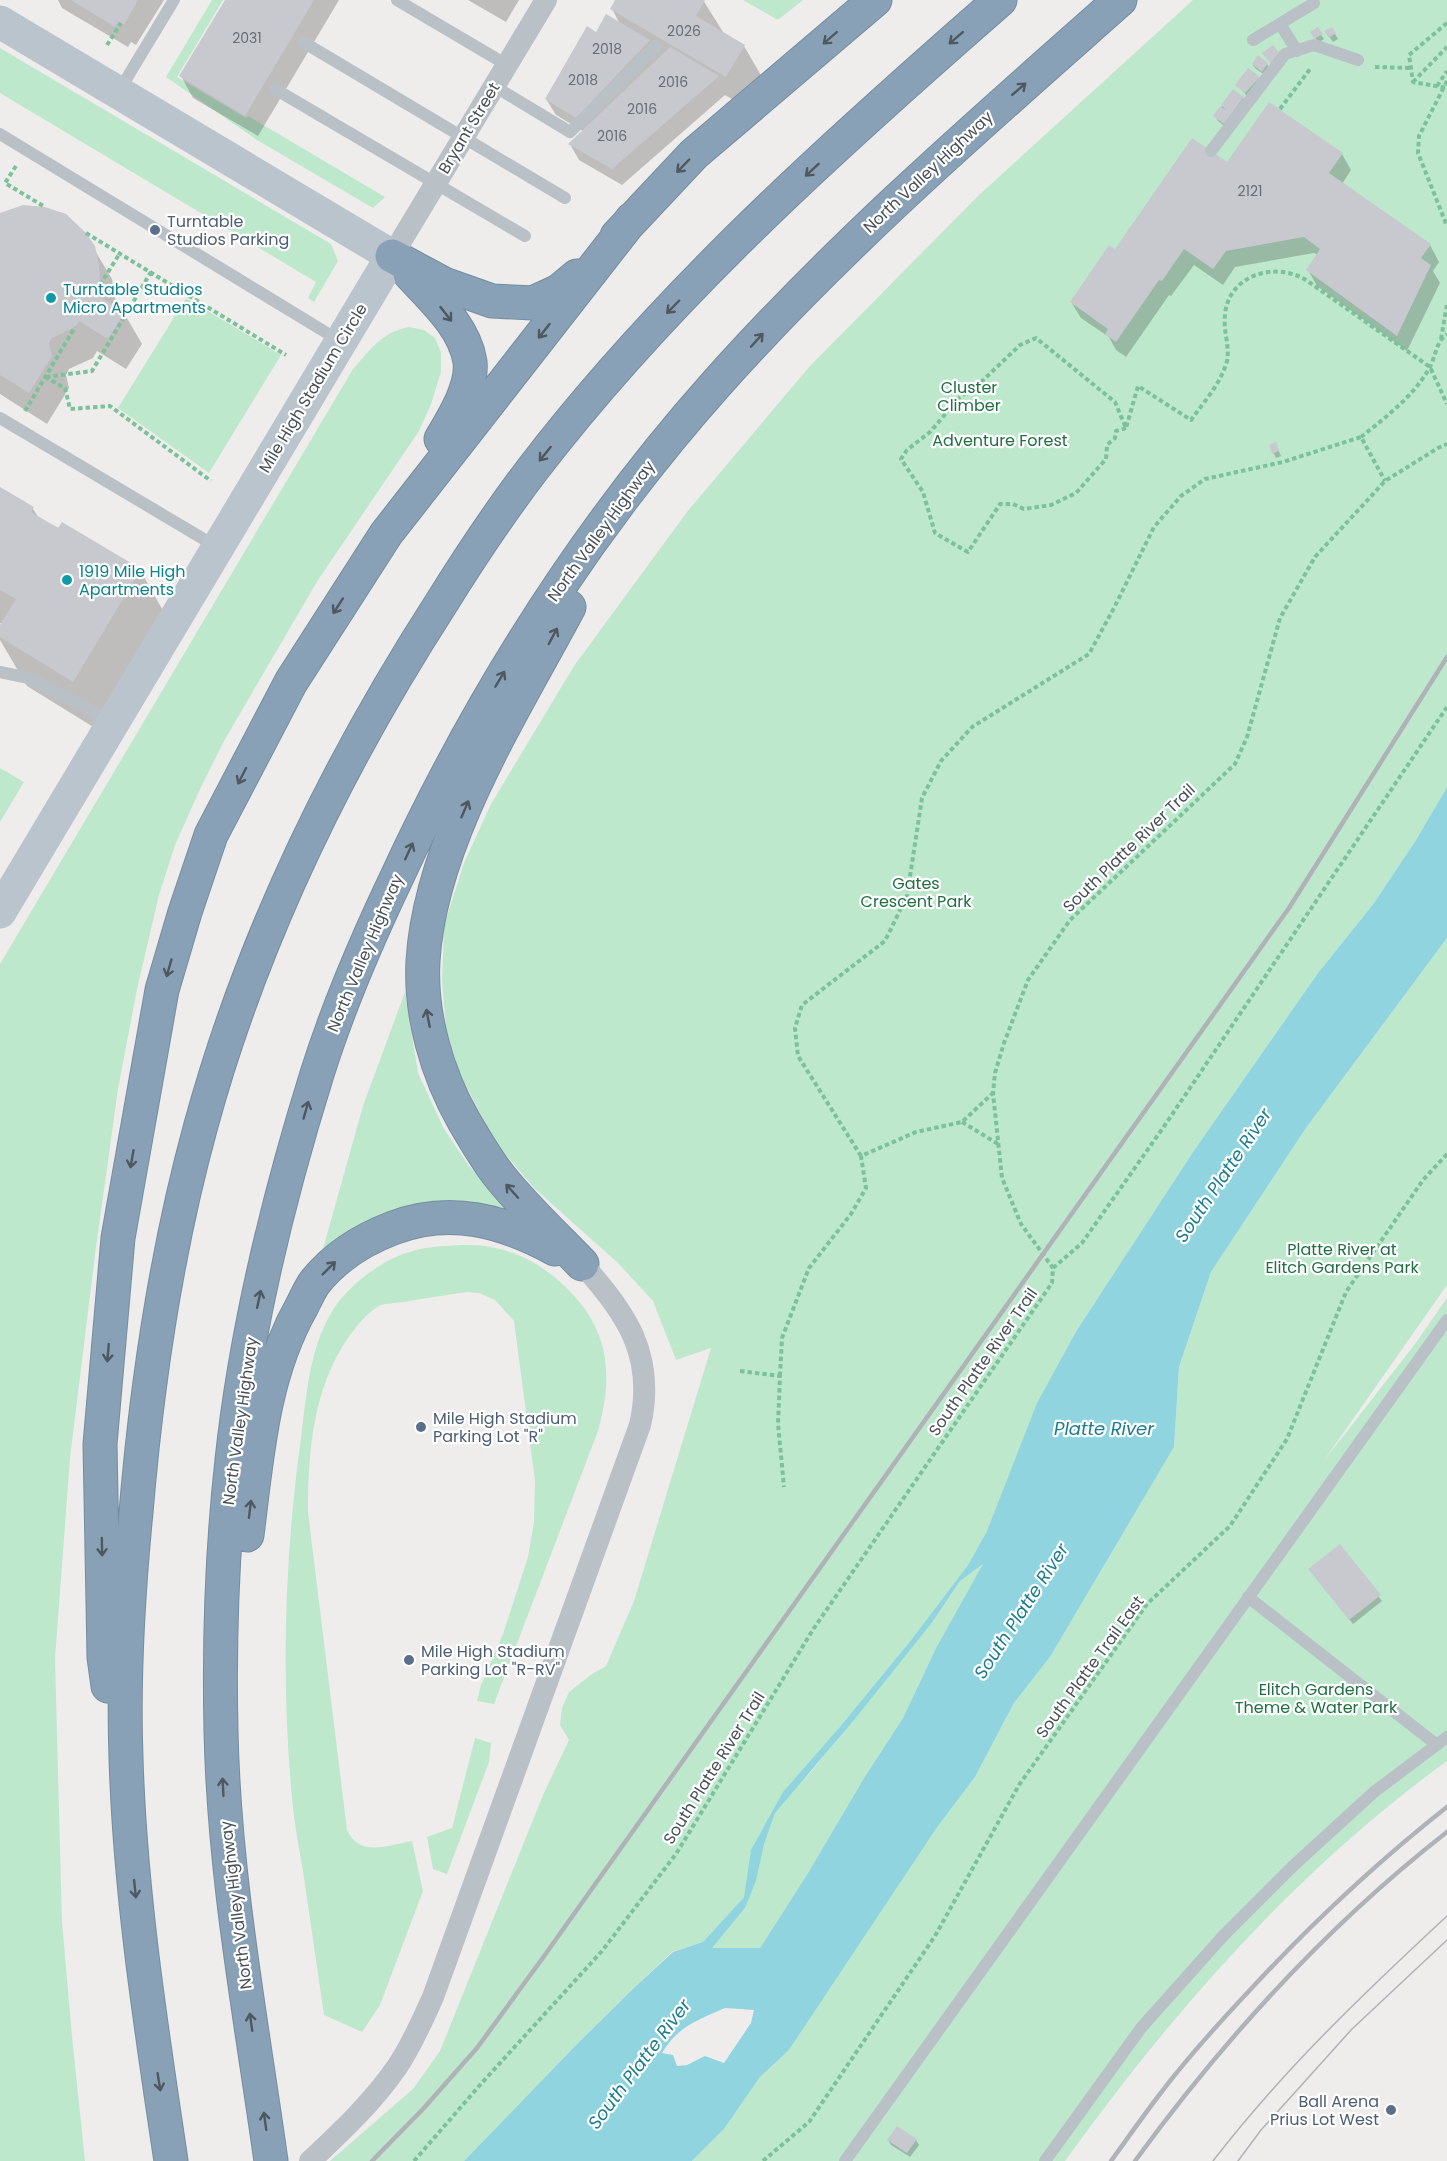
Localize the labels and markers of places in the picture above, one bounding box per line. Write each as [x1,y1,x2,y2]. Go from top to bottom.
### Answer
place label: Turntable Studios Parking [167,210,289,251]
marker: Turntable Studios Parking [148,223,162,237]
place label: Turntable Studios Micro Apartments [63,278,206,319]
marker: Turntable Studios Micro Apartments [44,291,58,305]
place label: 1919 Mile High Apartments [79,560,186,601]
marker: 1919 Mile High Apartments [60,573,74,587]
place label: Mile High Stadium Parking Lot "R" [433,1407,577,1448]
marker: Mile High Stadium Parking Lot "R" [414,1420,428,1434]
place label: Mile High Stadium Parking Lot "R-RV" [421,1640,565,1681]
marker: Mile High Stadium Parking Lot "R-RV" [402,1653,416,1667]
place label: Ball Arena Prius Lot West [1270,2090,1379,2131]
marker: Ball Arena Prius Lot West [1384,2103,1398,2117]

